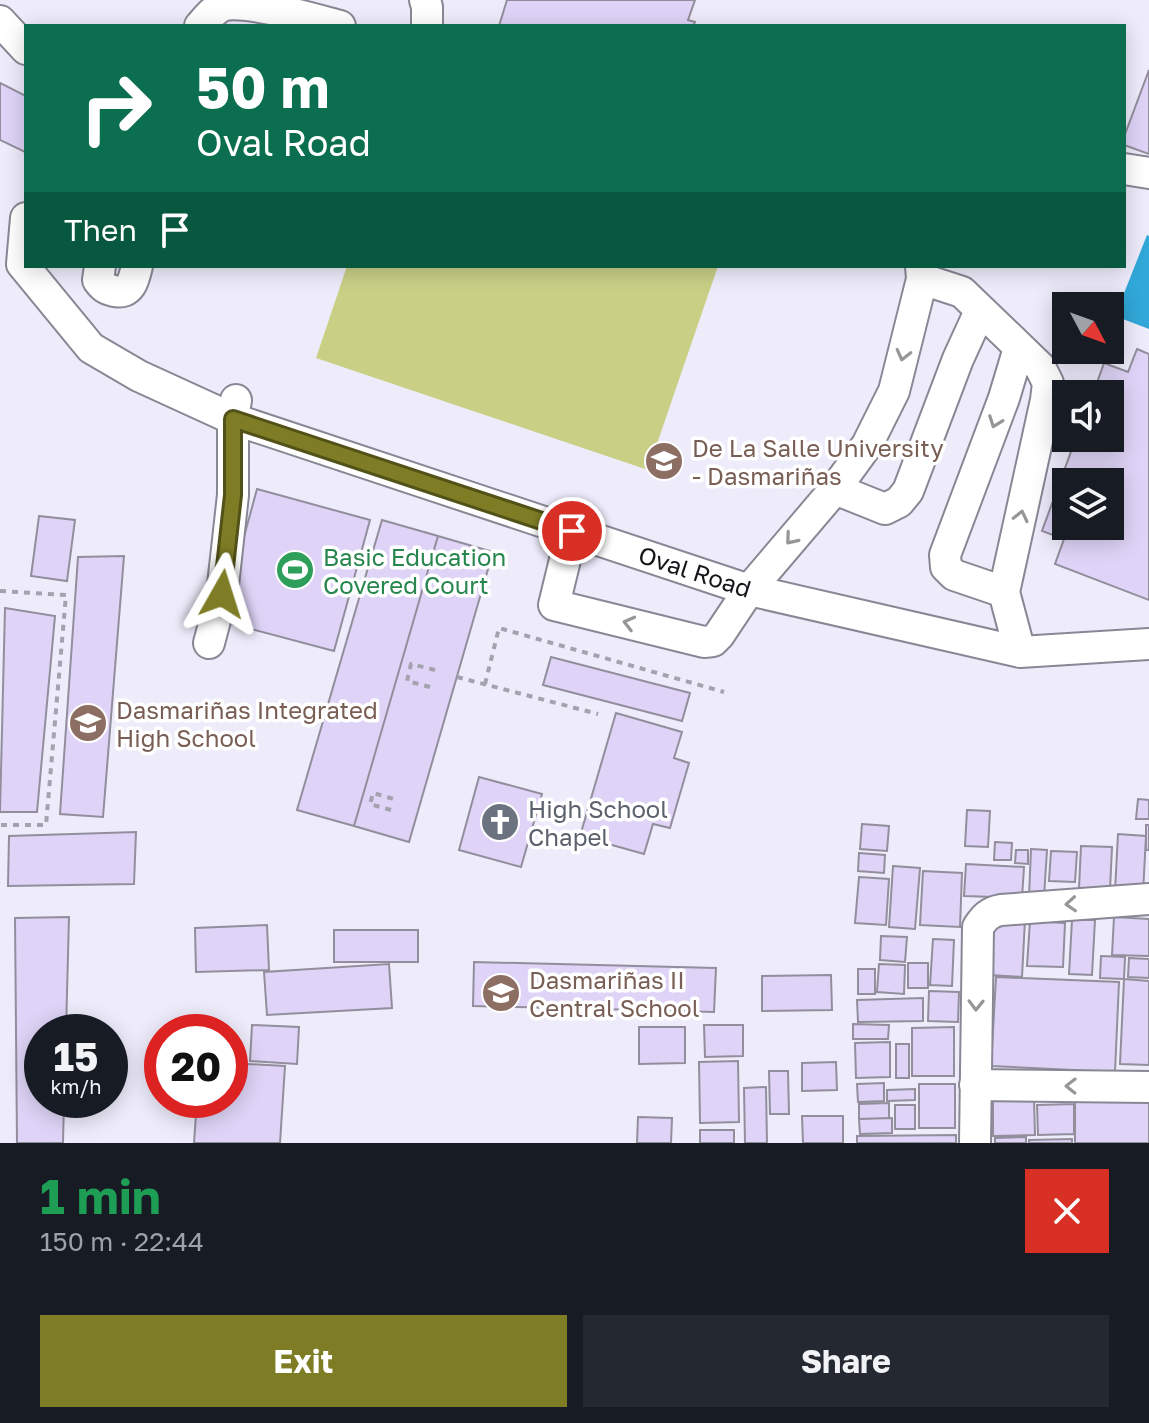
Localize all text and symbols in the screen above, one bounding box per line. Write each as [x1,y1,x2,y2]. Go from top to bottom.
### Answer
text: 50 m [196,53,330,120]
icon: right [64,56,168,160]
text: Oval Road [196,121,371,164]
icon: arrive [153,208,197,252]
text: Then [64,212,137,248]
north arrow [1052,292,1124,364]
map controls [1052,292,1124,540]
one-way arrow [895,347,912,361]
button: sound [1052,380,1124,452]
one-way arrow [988,414,1005,428]
place label: De La Salle University - Dasmariñas [692,433,944,490]
school or university icon: De La Salle University - Dasmariñas [643,440,685,482]
button: layers [1052,468,1124,540]
pin [538,497,606,565]
icon: arrive [550,509,594,553]
one-way arrow [1012,510,1029,523]
one-way arrow [786,530,801,544]
street label: Oval Road [635,539,755,603]
place label: Basic Education Covered Court [323,542,506,599]
sports icon: Basic Education Covered Court [274,549,316,591]
position arrow [180,552,264,636]
one-way arrow [622,616,636,633]
place label: Dasmariñas Integrated High School [116,695,378,752]
school or university icon: Dasmariñas Integrated High School [67,702,109,744]
place label: High School Chapel [528,794,668,851]
church icon: High School Chapel [479,801,521,843]
one-way arrow [1064,895,1077,912]
place label: Dasmariñas II Central School [529,965,699,1022]
school or university icon: Dasmariñas II Central School [480,972,522,1014]
one-way arrow [968,999,985,1012]
speed limit sign: 20 [144,1014,248,1118]
text: 15 [54,1032,99,1080]
text: km/h [51,1074,101,1098]
one-way arrow [1064,1078,1077,1095]
text: 1 min [40,1167,161,1225]
button: close [1025,1169,1109,1253]
text: 150 m · 22:44 [40,1226,204,1257]
button: Exit [40,1315,567,1407]
button: Share [583,1315,1109,1407]

